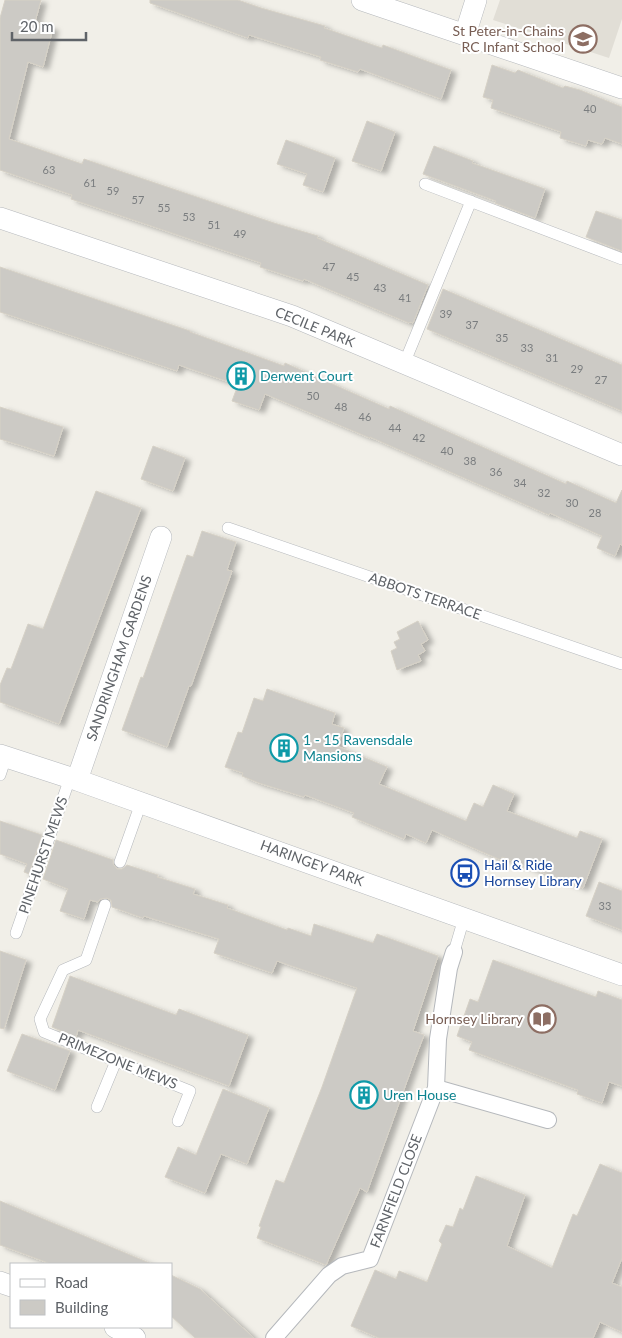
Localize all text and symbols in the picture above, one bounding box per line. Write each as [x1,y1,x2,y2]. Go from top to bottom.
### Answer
scale bar [12,10,86,42]
text: 20 m [20,17,54,35]
place label: St Peter-in-Chains RC Infant School [453,22,564,55]
school or university icon: St Peter-in-Chains RC Infant School [568,24,598,54]
house number: 40 [584,102,597,115]
house number: 63 [43,163,55,176]
house number: 61 [84,176,96,189]
house number: 59 [107,184,119,197]
house number: 57 [132,193,144,206]
house number: 55 [158,201,170,214]
house number: 53 [183,210,195,223]
house number: 51 [208,218,220,231]
house number: 49 [234,227,246,240]
house number: 47 [323,260,335,273]
house number: 45 [347,270,359,283]
house number: 43 [374,281,386,294]
house number: 41 [399,291,411,304]
street label: CECILE PARK [273,303,358,351]
house number: 39 [440,307,452,320]
house number: 37 [466,318,478,331]
house number: 35 [496,331,508,344]
house number: 33 [521,341,533,354]
house number: 31 [546,351,558,364]
building icon: Derwent Court [226,361,256,391]
house number: 29 [571,362,583,375]
place label: Derwent Court [260,367,353,384]
house number: 27 [595,373,607,386]
house number: 50 [307,389,320,402]
house number: 48 [335,400,347,413]
house number: 46 [359,410,371,423]
house number: 44 [389,421,402,434]
house number: 42 [413,431,425,444]
house number: 40 [441,444,454,457]
house number: 38 [464,454,476,467]
house number: 36 [490,465,502,478]
house number: 34 [514,476,527,489]
house number: 32 [538,486,550,499]
house number: 30 [566,496,579,509]
house number: 28 [589,506,601,519]
street label: ABBOTS TERRACE [367,568,484,623]
street label: SANDRINGHAM GARDENS [82,573,155,743]
place label: 1 - 15 Ravensdale Mansions [303,731,413,764]
building icon: 1 - 15 Ravensdale Mansions [269,733,299,763]
street label: PINEHURST MEWS [14,794,71,916]
street label: HARINGEY PARK [258,836,367,889]
place label: Hail & Ride Hornsey Library [484,856,582,889]
bus stop icon: Hail & Ride Hornsey Library [450,858,480,888]
house number: 33 [599,899,611,912]
library icon: Hornsey Library [527,1004,557,1034]
place label: Hornsey Library [425,1010,524,1027]
street label: PRIMEZONE MEWS [56,1029,180,1092]
building icon: Uren House [349,1080,379,1110]
place label: Uren House [383,1086,456,1103]
street label: FARNFIELD CLOSE [366,1132,425,1250]
legend [10,1263,172,1328]
text: Road [55,1273,88,1291]
text: Building [55,1298,108,1316]

